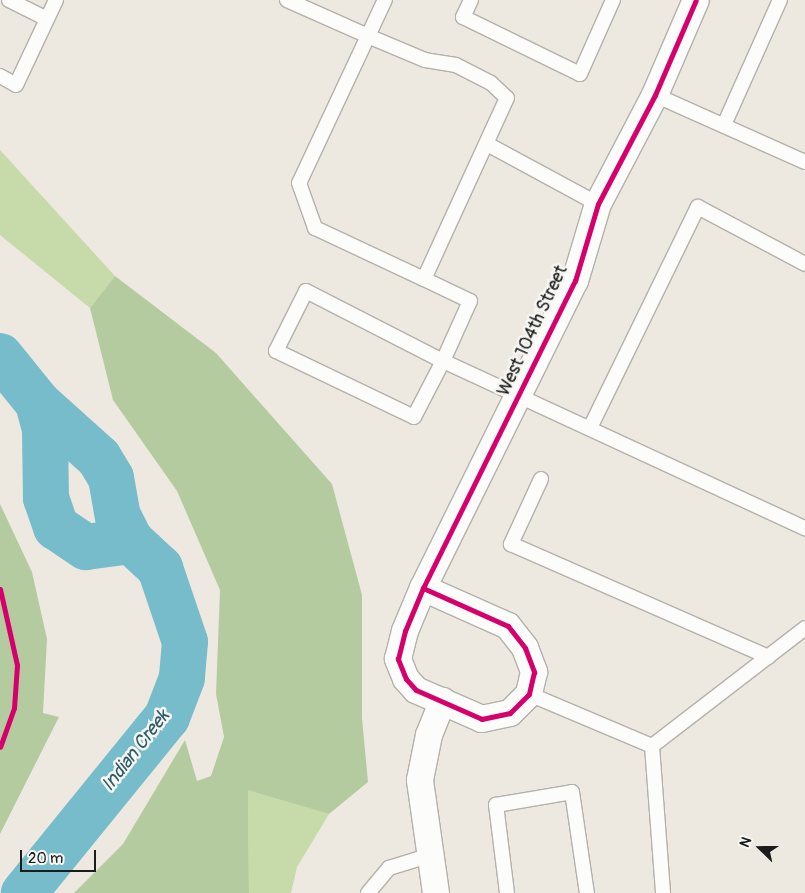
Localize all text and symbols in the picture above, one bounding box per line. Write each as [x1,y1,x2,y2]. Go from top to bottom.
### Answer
street label: West 104th Street [493,262,573,400]
water label: Indian Creek [97,706,175,796]
north arrow [735,823,785,873]
text: N [736,835,755,850]
scale bar [22,840,99,872]
text: 20 m [28,849,63,868]

